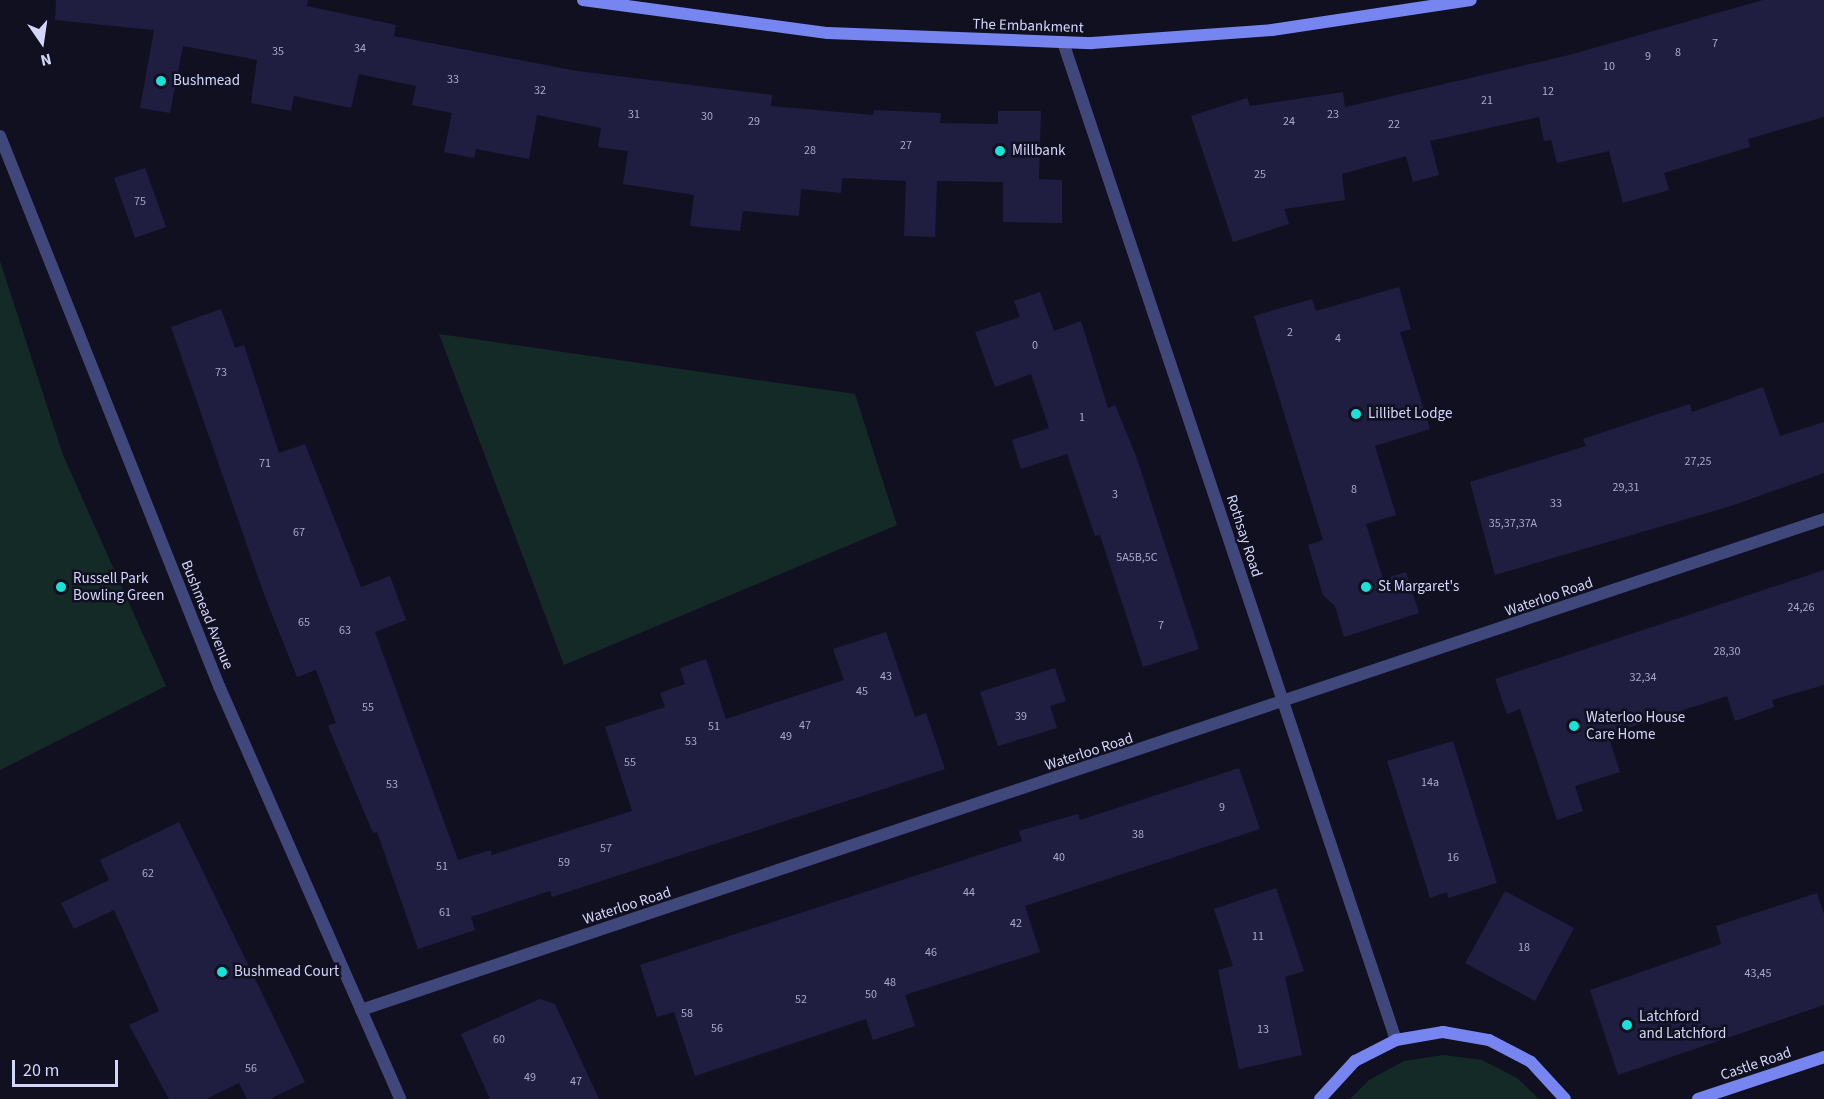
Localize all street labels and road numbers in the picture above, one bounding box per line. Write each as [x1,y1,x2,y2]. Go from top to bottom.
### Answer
street label: The Embankment [972,15,1084,37]
street label: Rothsay Road [1222,493,1266,579]
street label: Bushmead Avenue [177,558,237,672]
street label: Waterloo Road [1503,574,1595,620]
street label: Waterloo Road [1043,729,1135,775]
street label: Waterloo Road [581,883,673,929]
street label: Castle Road [1718,1044,1794,1084]

